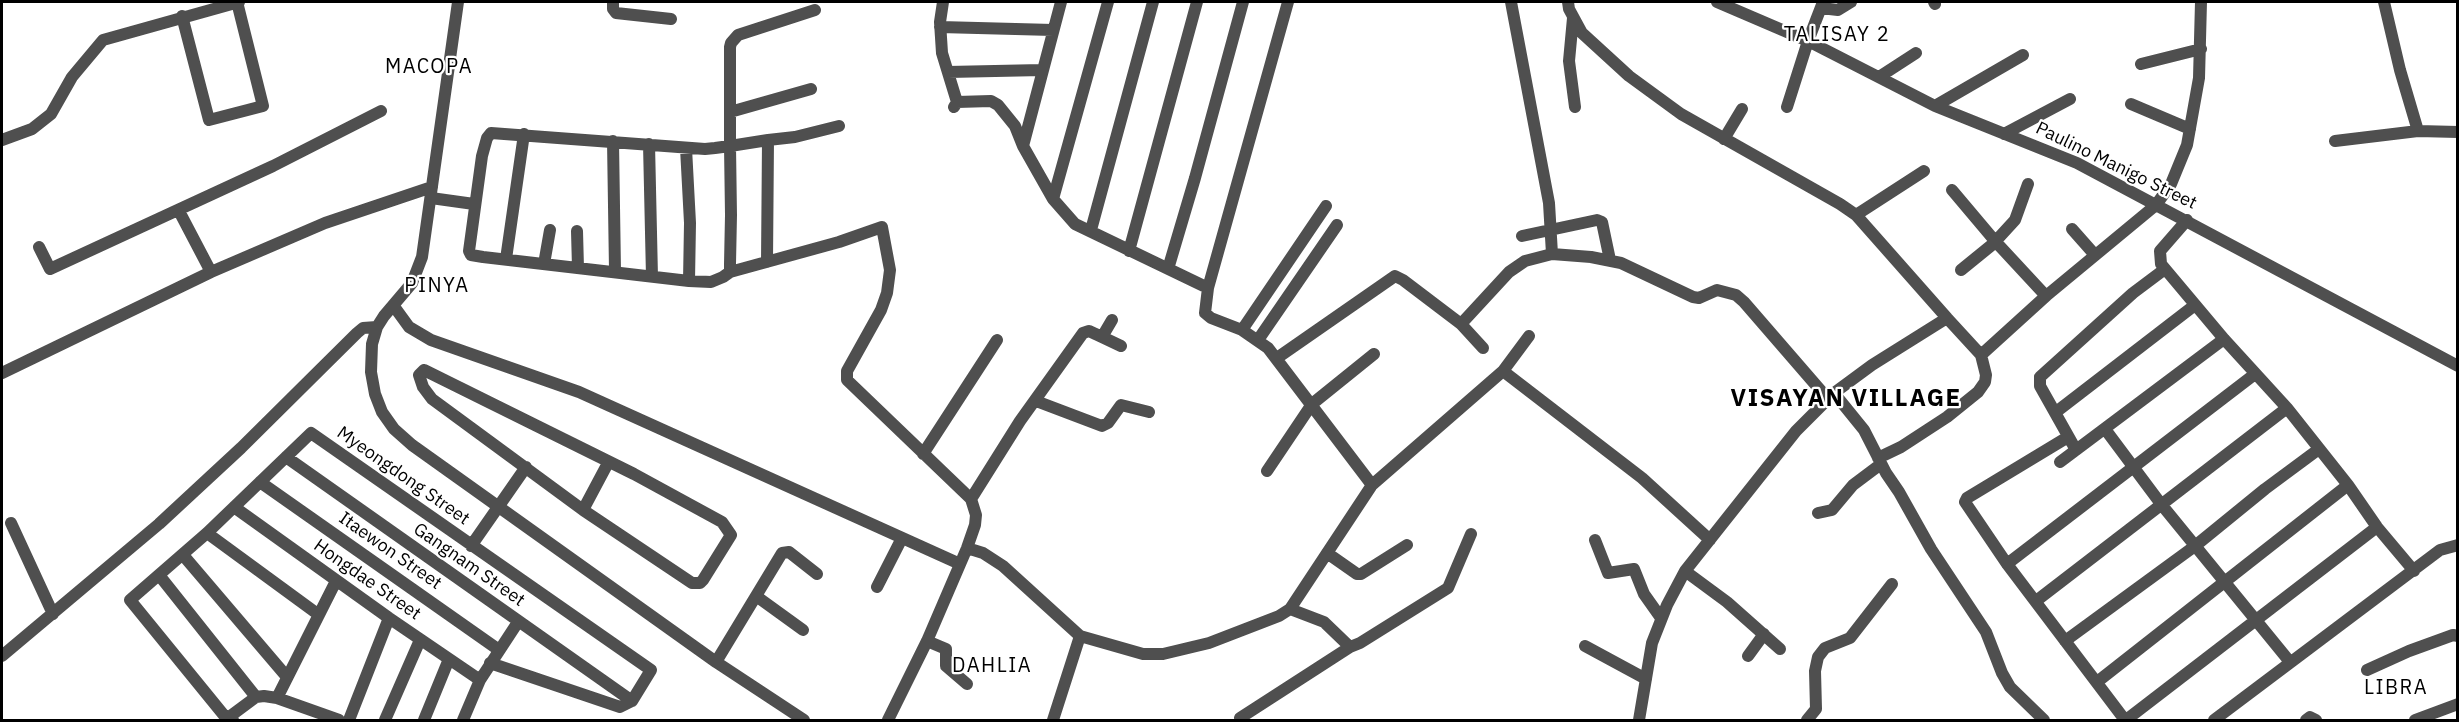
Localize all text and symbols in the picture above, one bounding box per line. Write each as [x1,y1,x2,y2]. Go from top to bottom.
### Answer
district label: TALISAY 2 [1784,23,1890,47]
district label: MACOPA [385,55,473,79]
street label: Paulino Manigo Street [2032,118,2200,214]
district label: PINYA [404,274,470,298]
district label: VISAYAN VILLAGE [1731,385,1961,413]
street label: Myeongdong Street [333,422,473,530]
street label: Itaewon Street [334,508,446,594]
street label: Gangnam Street [409,519,529,611]
street label: Hongdae Street [309,535,425,625]
district label: DAHLIA [952,654,1032,678]
district label: LIBRA [2364,676,2428,700]

